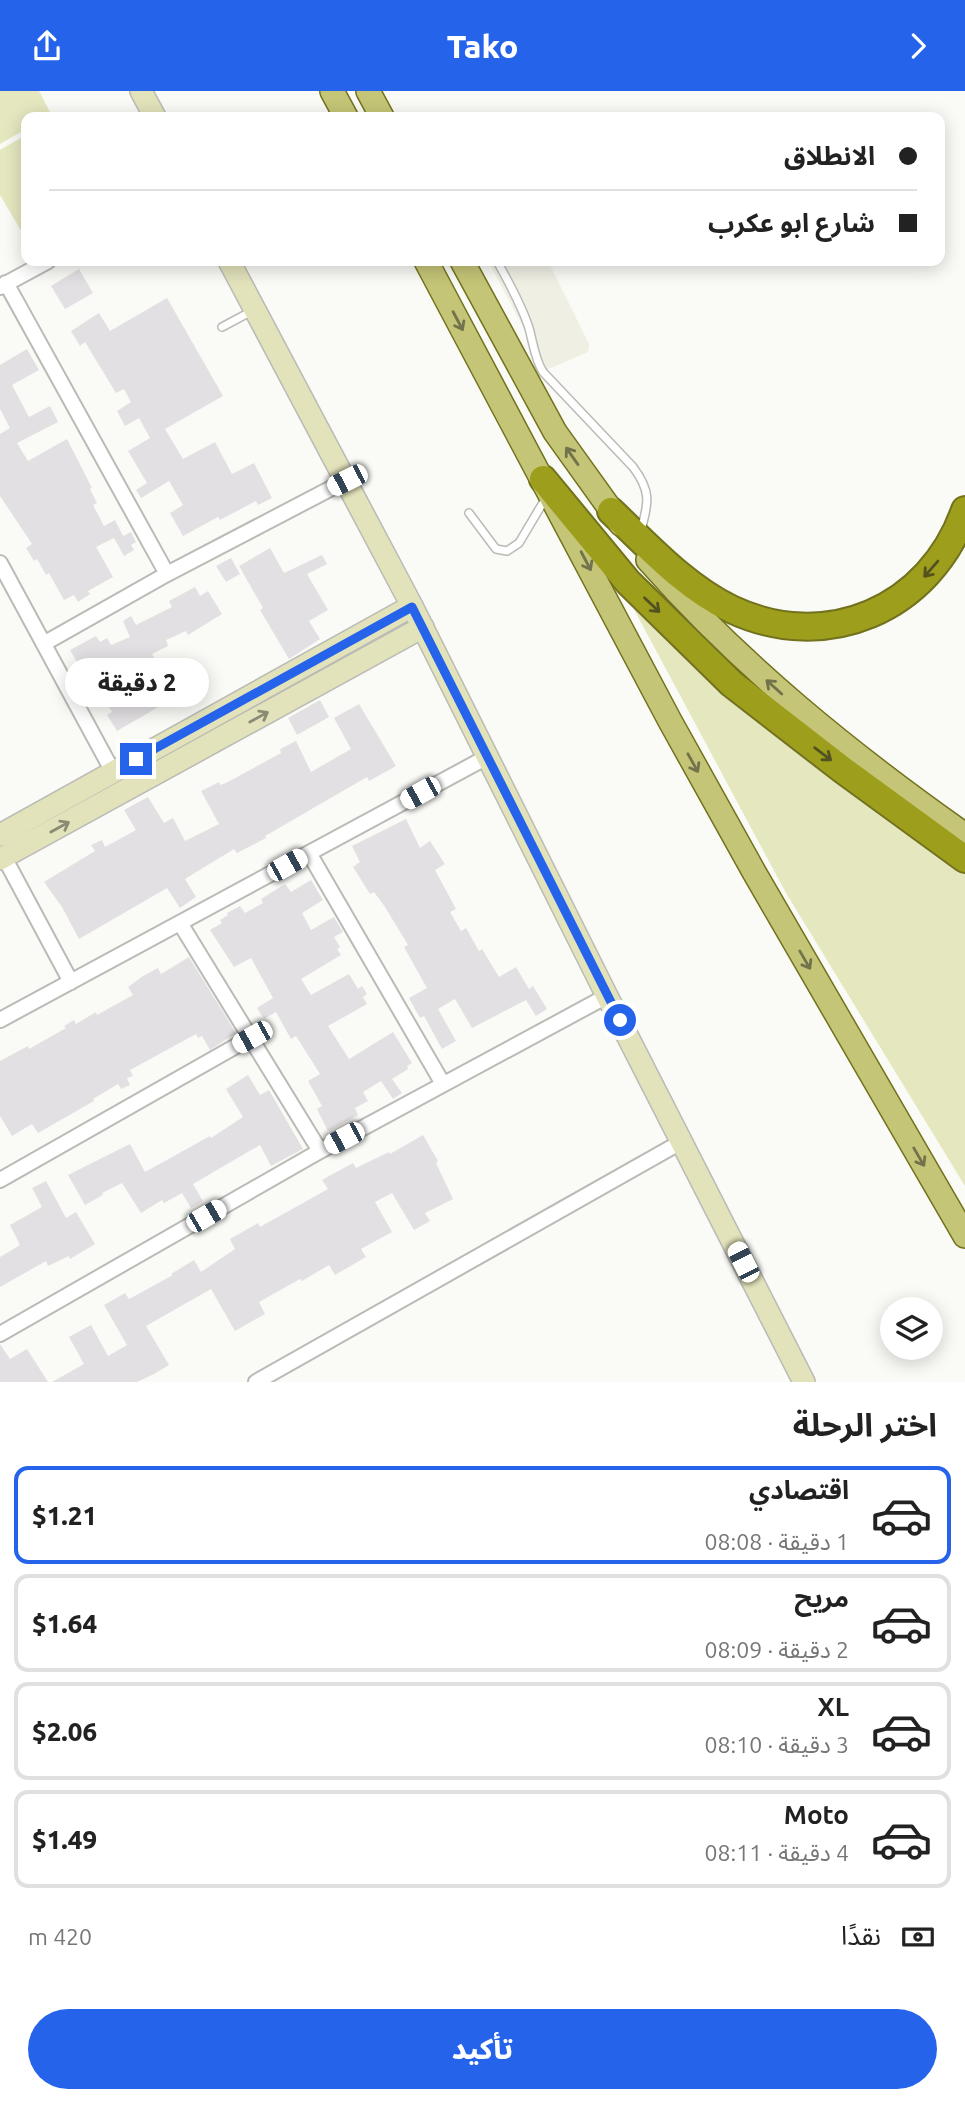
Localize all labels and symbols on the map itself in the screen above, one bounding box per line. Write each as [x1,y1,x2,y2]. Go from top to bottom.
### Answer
one-way arrow [452,310,466,330]
one-way arrow [565,447,579,466]
car [324,461,371,499]
one-way arrow [580,551,594,571]
one-way arrow [923,560,939,578]
one-way arrow [643,597,660,614]
callout: 2 دقيقة [64,657,208,707]
one-way arrow [765,679,783,695]
one-way arrow [249,710,269,724]
route end [120,743,152,775]
one-way arrow [813,747,832,762]
one-way arrow [686,752,700,772]
car [397,774,444,812]
one-way arrow [49,819,70,833]
car [264,846,311,884]
one-way arrow [798,950,812,970]
route start [604,1004,636,1036]
car [229,1018,276,1056]
car [321,1119,368,1157]
one-way arrow [913,1147,927,1167]
car [183,1196,230,1236]
car [725,1239,762,1285]

